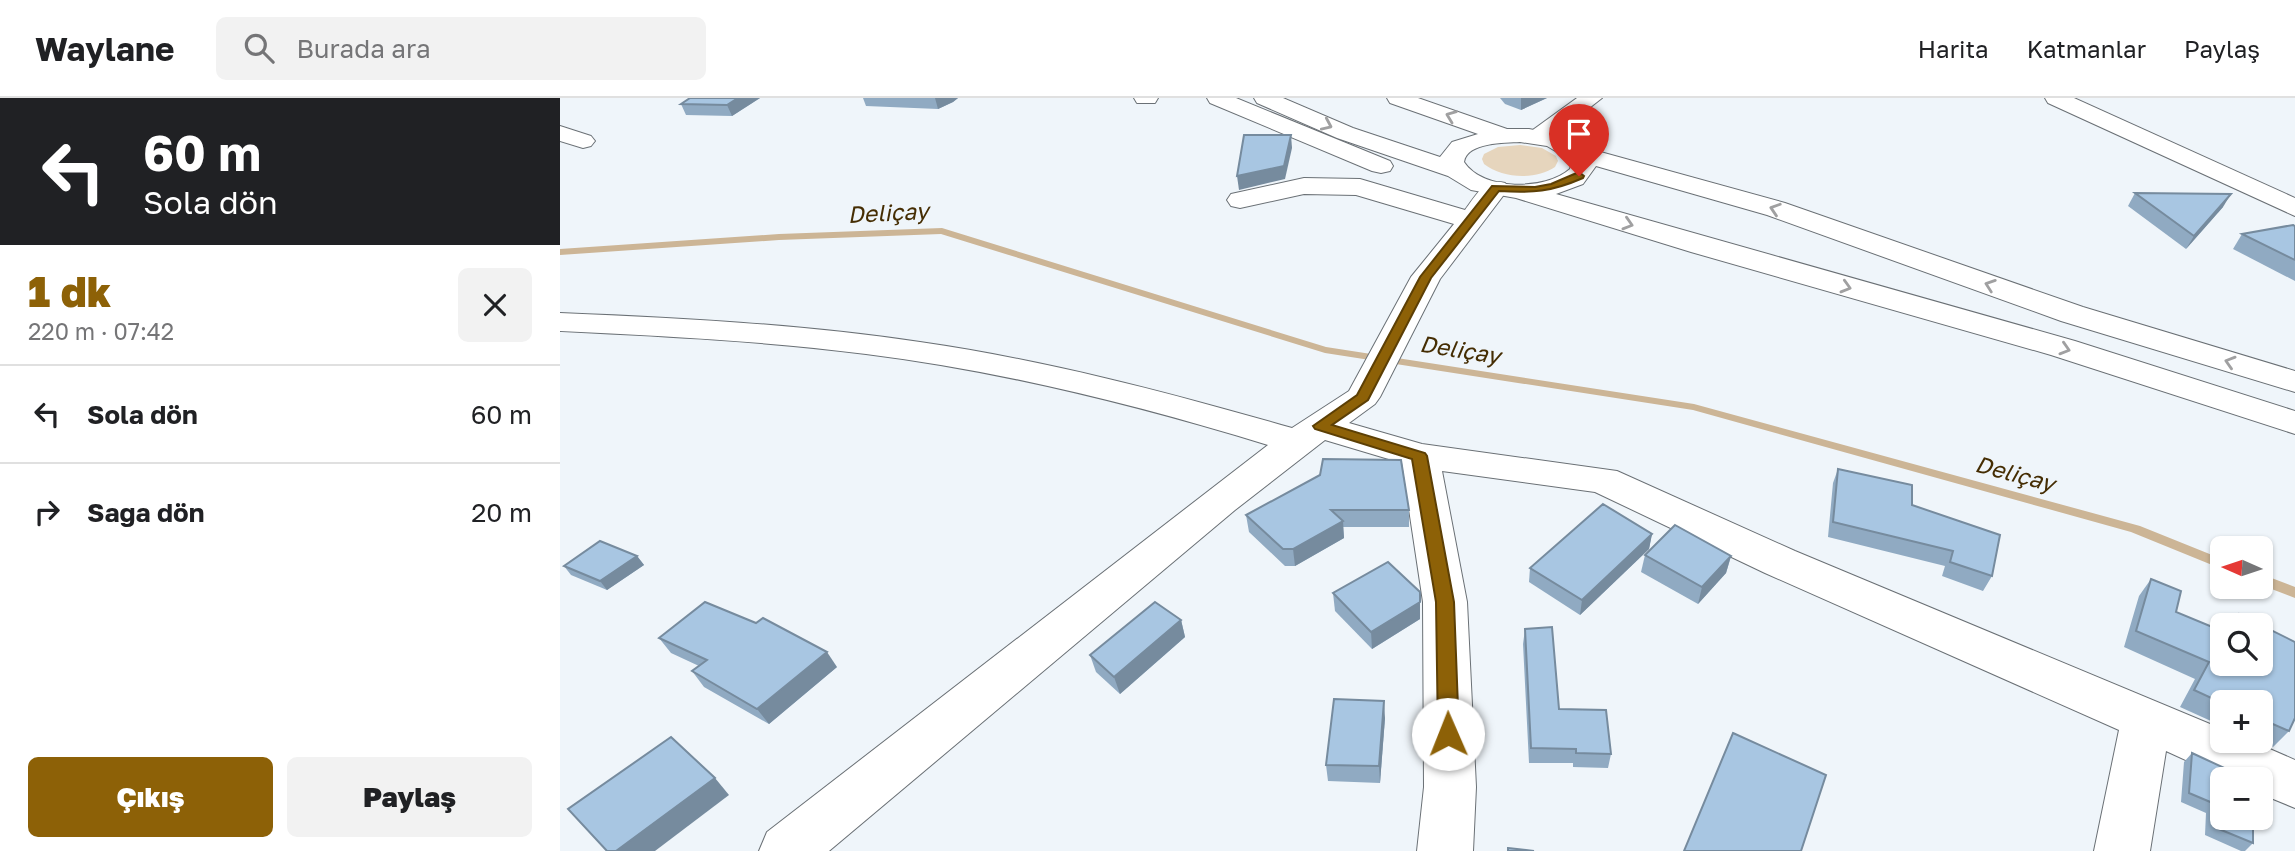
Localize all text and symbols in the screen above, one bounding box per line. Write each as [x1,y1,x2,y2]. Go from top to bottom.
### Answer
search box [216,17,706,80]
text: Waylane [35,29,174,68]
icon: search [240,29,278,67]
text: Burada ara [296,33,431,64]
text: Harita [1918,34,1989,63]
text: Katmanlar [2027,34,2146,63]
text: Paylaş [2184,34,2260,63]
pin [1549,104,1609,176]
one-way arrow [1445,110,1457,124]
icon: arrive [1560,115,1598,153]
one-way arrow [1320,117,1333,131]
text: 60 m [143,123,261,182]
icon: left [28,126,119,217]
text: Sola dön [143,183,278,221]
water label: Deliçay [847,196,932,228]
one-way arrow [1770,203,1782,217]
one-way arrow [1621,215,1633,230]
text: 1 dk [28,266,111,316]
button: close [458,268,532,342]
one-way arrow [1840,278,1852,293]
one-way arrow [1985,279,1997,293]
text: 220 m · 07:42 [28,317,174,345]
water label: Deliçay [1418,329,1505,370]
one-way arrow [2059,340,2071,355]
one-way arrow [2224,356,2236,371]
icon: left [28,395,66,433]
text: Sola dön [87,399,198,430]
text: 60 m [471,399,532,430]
water label: Deliçay [1973,449,2061,498]
icon: right [28,493,66,531]
text: Sağa dön [87,497,204,528]
text: 20 m [471,497,532,528]
north arrow [2210,536,2273,598]
map controls [2210,536,2273,830]
button: search [2210,613,2273,676]
button: + [2210,690,2273,753]
position arrow [1411,697,1485,771]
button: Çıkış [28,757,273,837]
button: Paylaş [287,757,532,837]
button: − [2210,767,2273,830]

